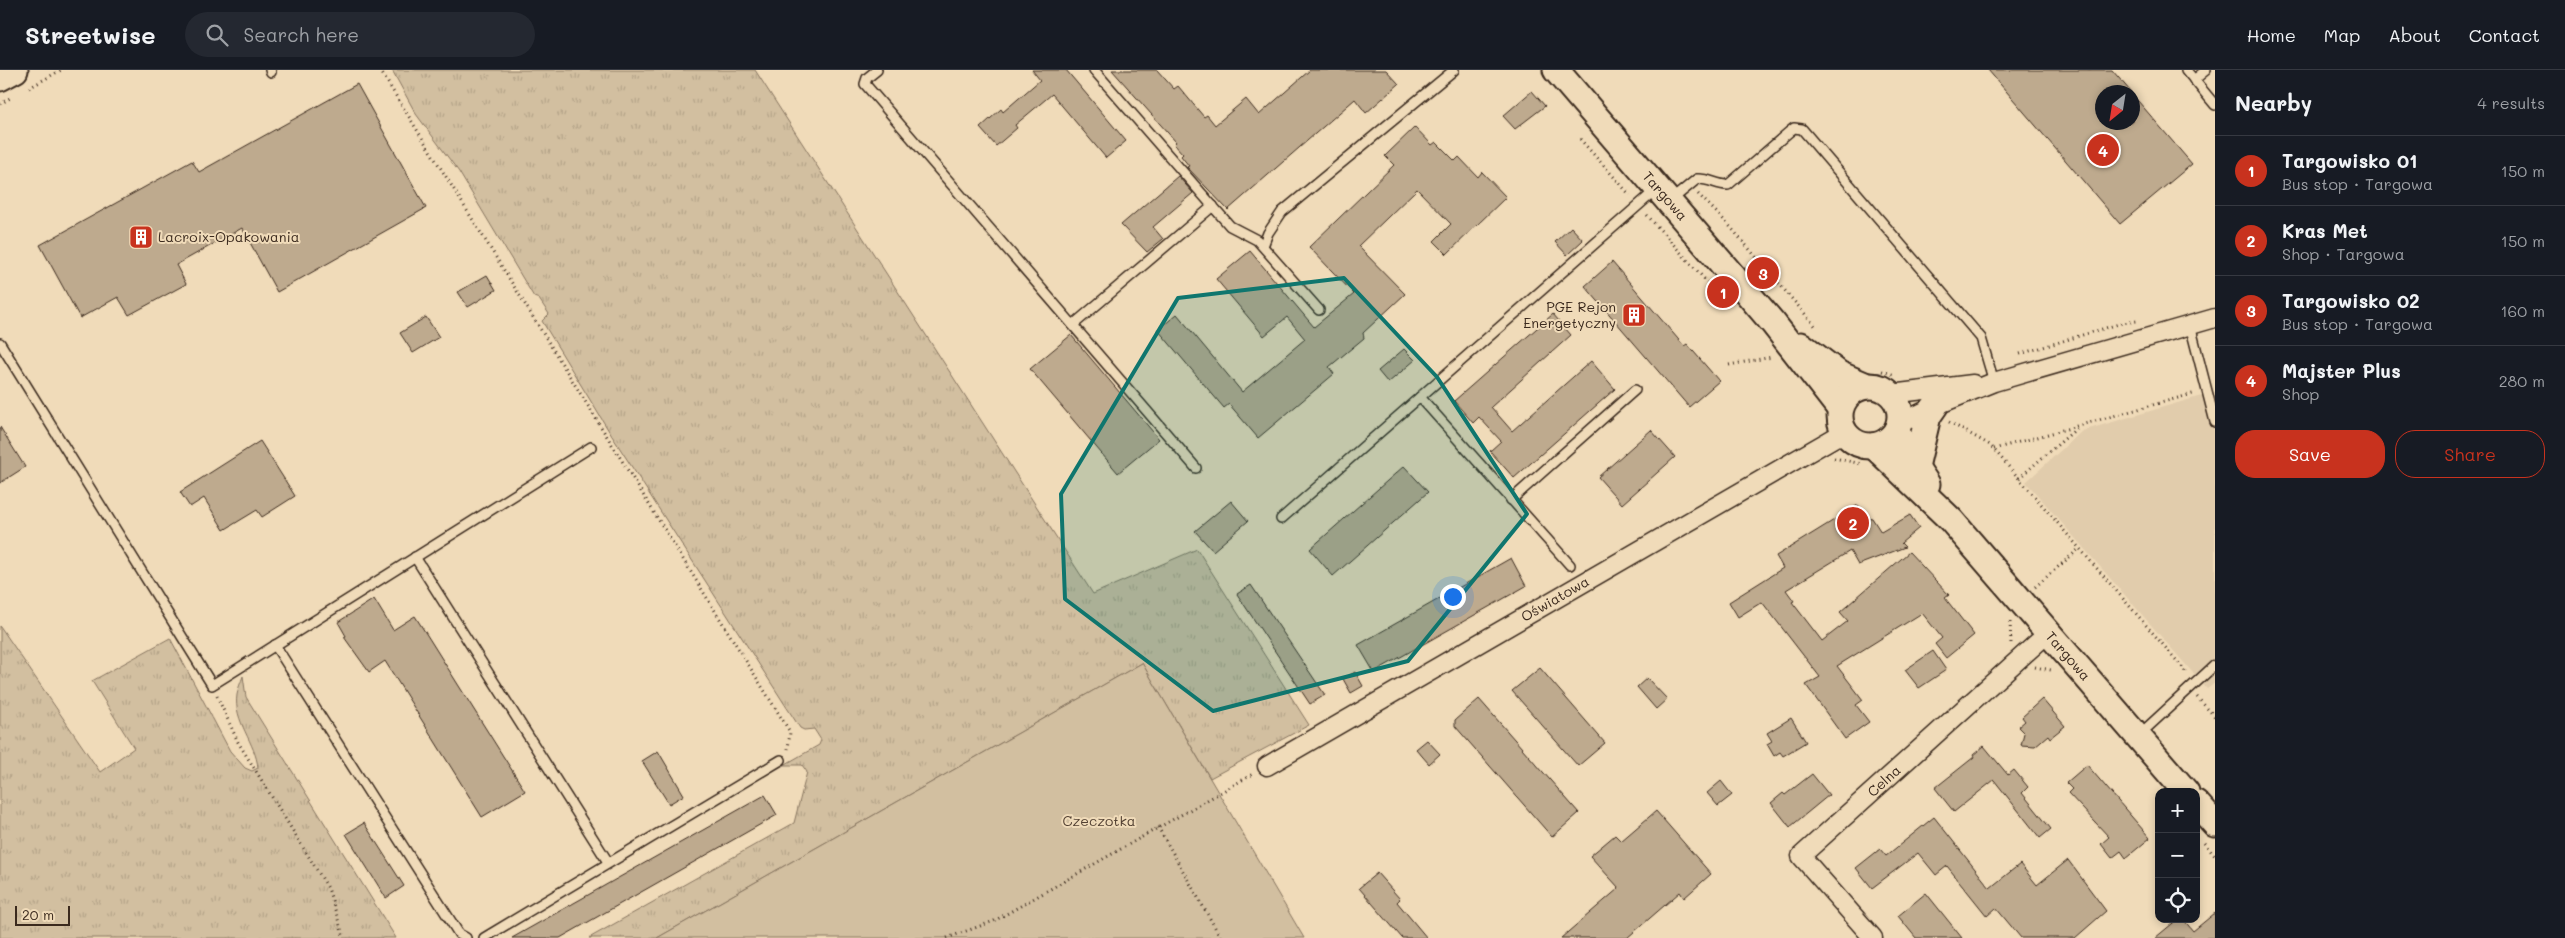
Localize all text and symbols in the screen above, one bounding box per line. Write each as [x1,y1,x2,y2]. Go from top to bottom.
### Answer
search box [185,12,535,57]
text: Streetwise [25,19,155,50]
icon: search [203,21,231,49]
text: Search here [243,22,359,47]
text: Home [2247,23,2296,47]
text: Map [2324,23,2360,47]
text: About [2388,23,2441,47]
text: Contact [2469,23,2540,47]
north arrow [2095,85,2140,130]
text: Nearby [2235,89,2312,116]
text: 4 results [2477,92,2545,113]
pin: 4 [2087,131,2119,169]
text: Targowisko 01 [2282,148,2418,173]
text: 1 [2247,160,2255,181]
text: 150 m [2501,160,2545,181]
street label: Targowa [1639,167,1692,224]
text: Bus stop · Targowa [2282,173,2433,194]
text: Kras Met [2282,218,2368,243]
building icon: Lacroix-Opakowania [128,224,154,250]
place label: Lacroix-Opakowania [158,227,300,246]
text: 2 [2247,230,2255,251]
text: 150 m [2501,230,2545,251]
text: Shop · Targowa [2282,243,2405,264]
pin: 3 [1747,254,1779,292]
pin: 1 [1707,273,1739,311]
text: Targowisko 02 [2282,288,2420,313]
place label: PGE Rejon Energetyczny [1523,297,1616,332]
text: 3 [2246,300,2256,321]
text: 160 m [2500,300,2545,321]
building icon: PGE Rejon Energetyczny [1621,302,1647,328]
text: Bus stop · Targowa [2282,313,2433,334]
text: Majster Plus [2282,358,2401,383]
text: 4 [2246,370,2256,391]
text: 280 m [2499,370,2545,391]
text: Shop [2282,383,2319,404]
button: Save [2235,430,2385,478]
button: Share [2395,430,2545,478]
pin: 2 [1837,504,1869,542]
street label: Oświatowa [1517,571,1592,626]
your location [1440,584,1466,610]
street label: Targowa [2042,627,2095,684]
street label: Celna [1863,761,1904,801]
map controls [2155,788,2200,923]
button: + [2155,788,2200,833]
park label: Czeczotka [1062,811,1136,830]
button: − [2155,833,2200,878]
button: locate [2155,878,2200,923]
scale bar [15,903,70,926]
text: 20 m [22,905,54,924]

